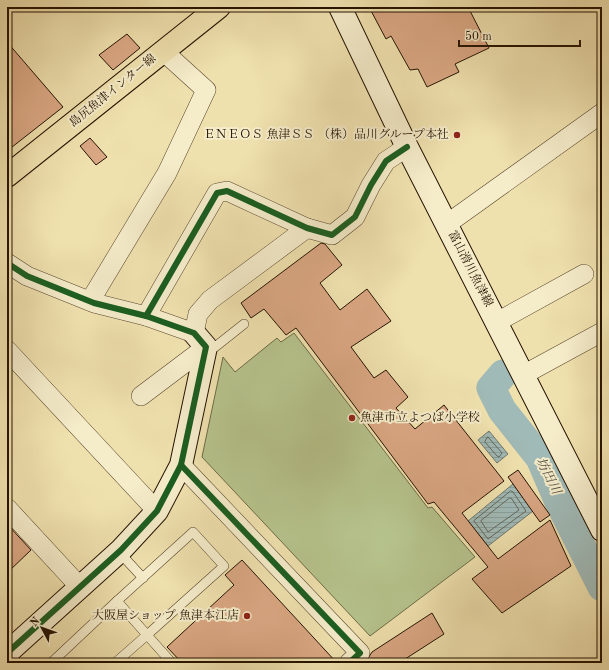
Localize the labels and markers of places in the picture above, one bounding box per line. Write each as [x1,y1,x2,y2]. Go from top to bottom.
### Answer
place label: ＥＮＥＯＳ 魚津ＳＳ （株）品川グループ本社 [203,127,449,141]
marker: ＥＮＥＯＳ 魚津ＳＳ （株）品川グループ本社 [452,130,462,140]
place label: 魚津市立よつば小学校 [360,410,480,424]
marker: 魚津市立よつば小学校 [347,413,357,423]
place label: 大阪屋ショップ 魚津本江店 [92,608,239,622]
marker: 大阪屋ショップ 魚津本江店 [242,611,252,621]

